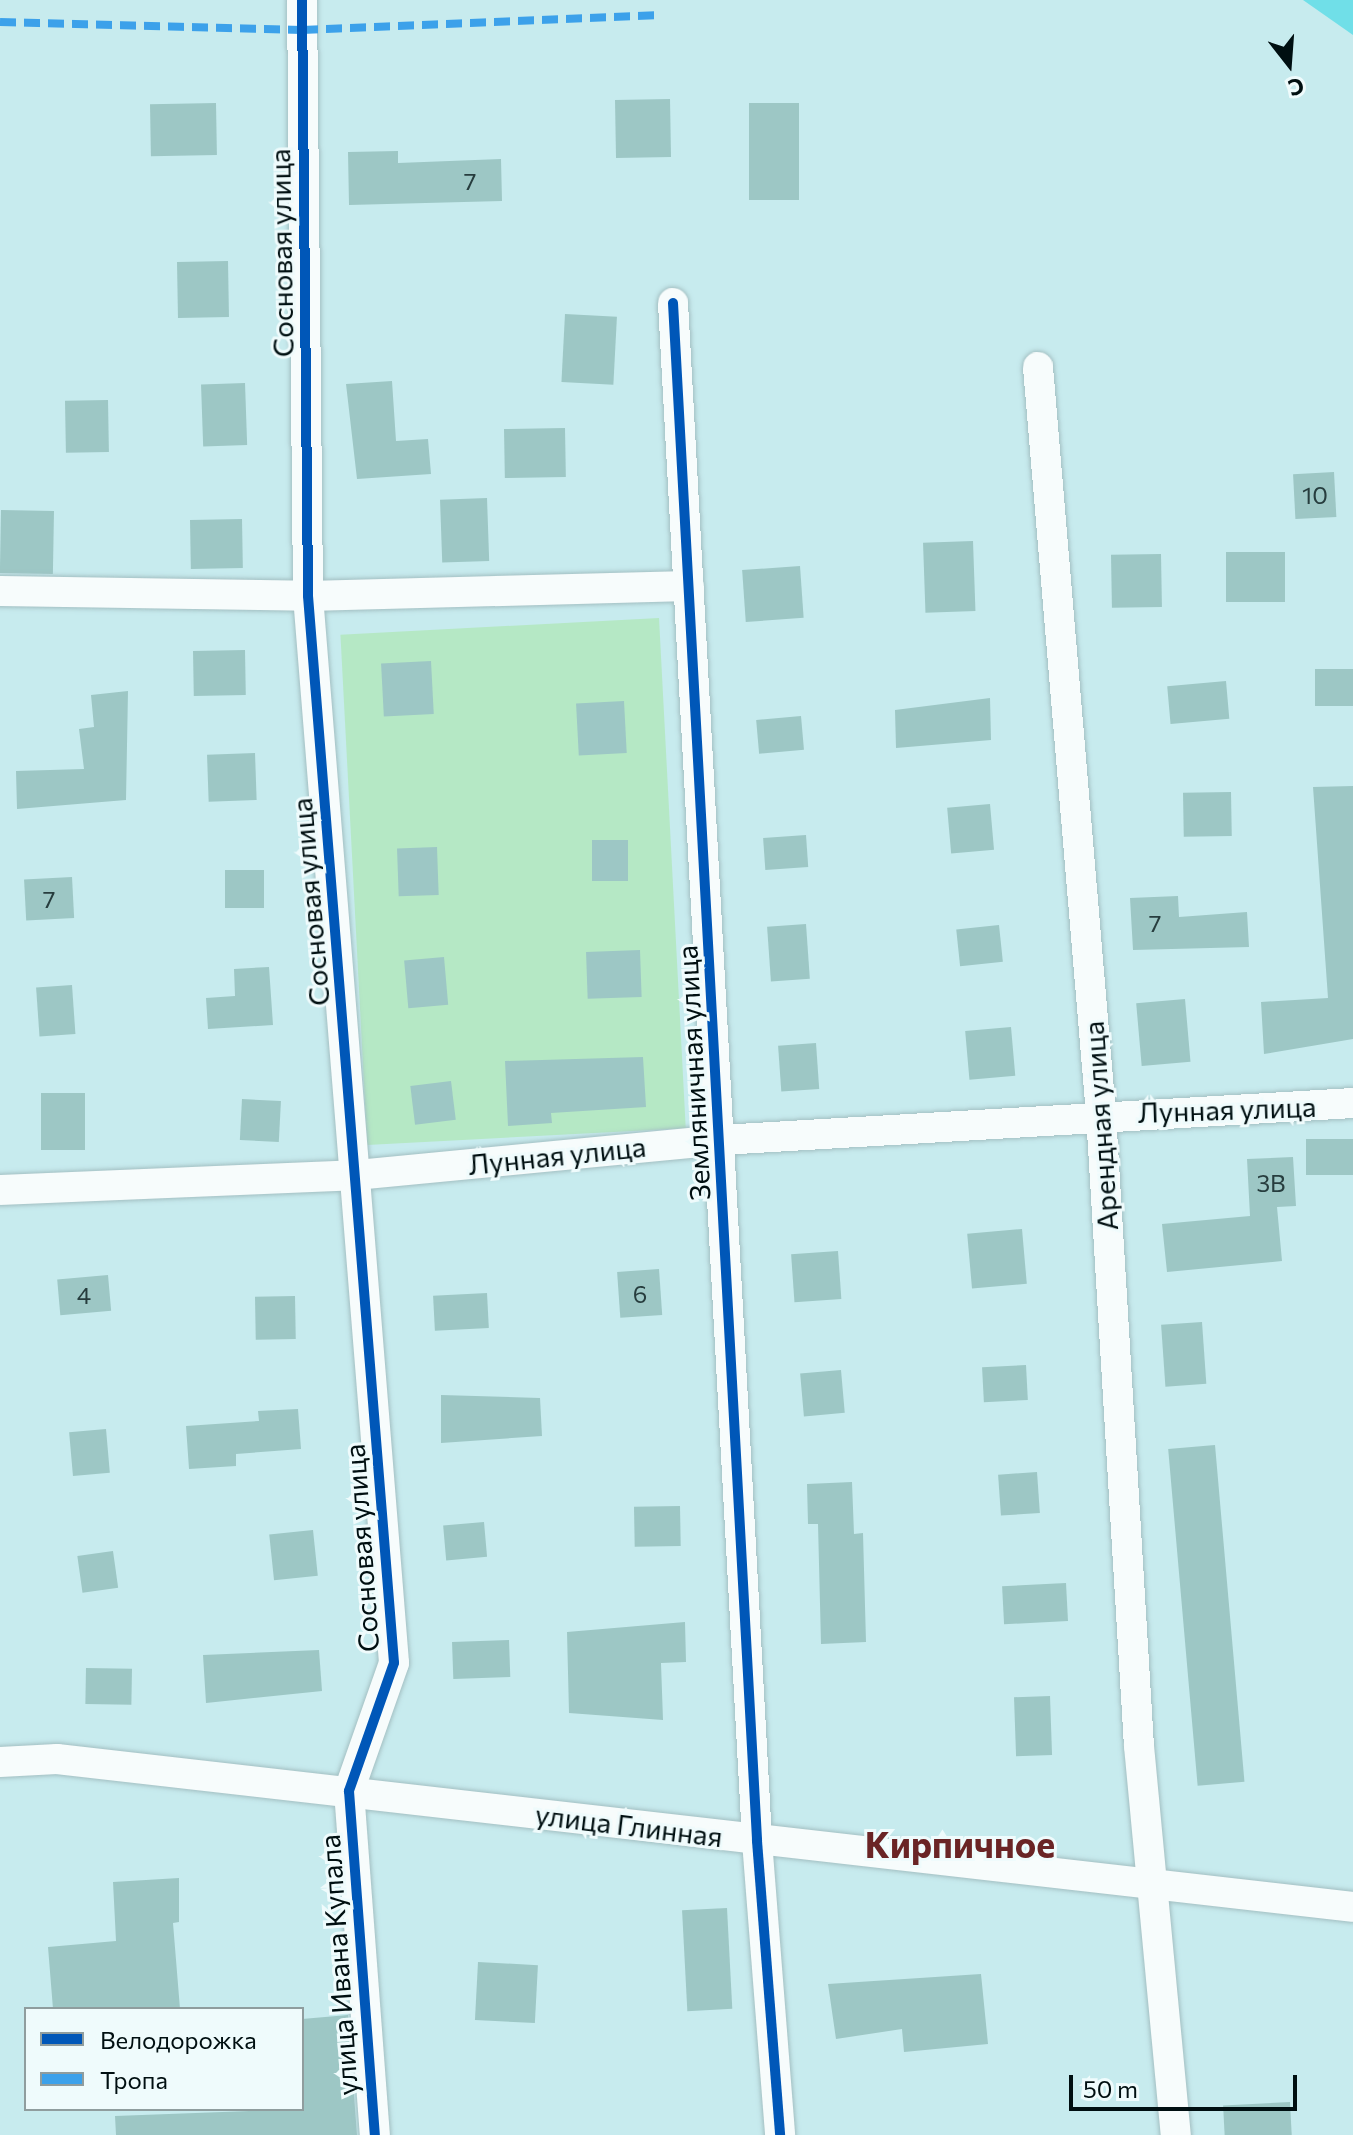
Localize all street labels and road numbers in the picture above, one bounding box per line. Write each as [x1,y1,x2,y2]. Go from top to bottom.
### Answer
street label: Сосновая улица [262,148,300,358]
street label: Сосновая улица [284,797,336,1007]
street label: Земляничная улица [670,944,716,1202]
street label: Арендная улица [1076,1020,1124,1232]
street label: Лунная улица [1137,1089,1317,1129]
street label: Лунная улица [466,1129,648,1181]
street label: Сосновая улица [337,1443,385,1653]
street label: улица Глинная [533,1797,725,1853]
street label: улица Ивана Купала [312,1833,364,2097]

